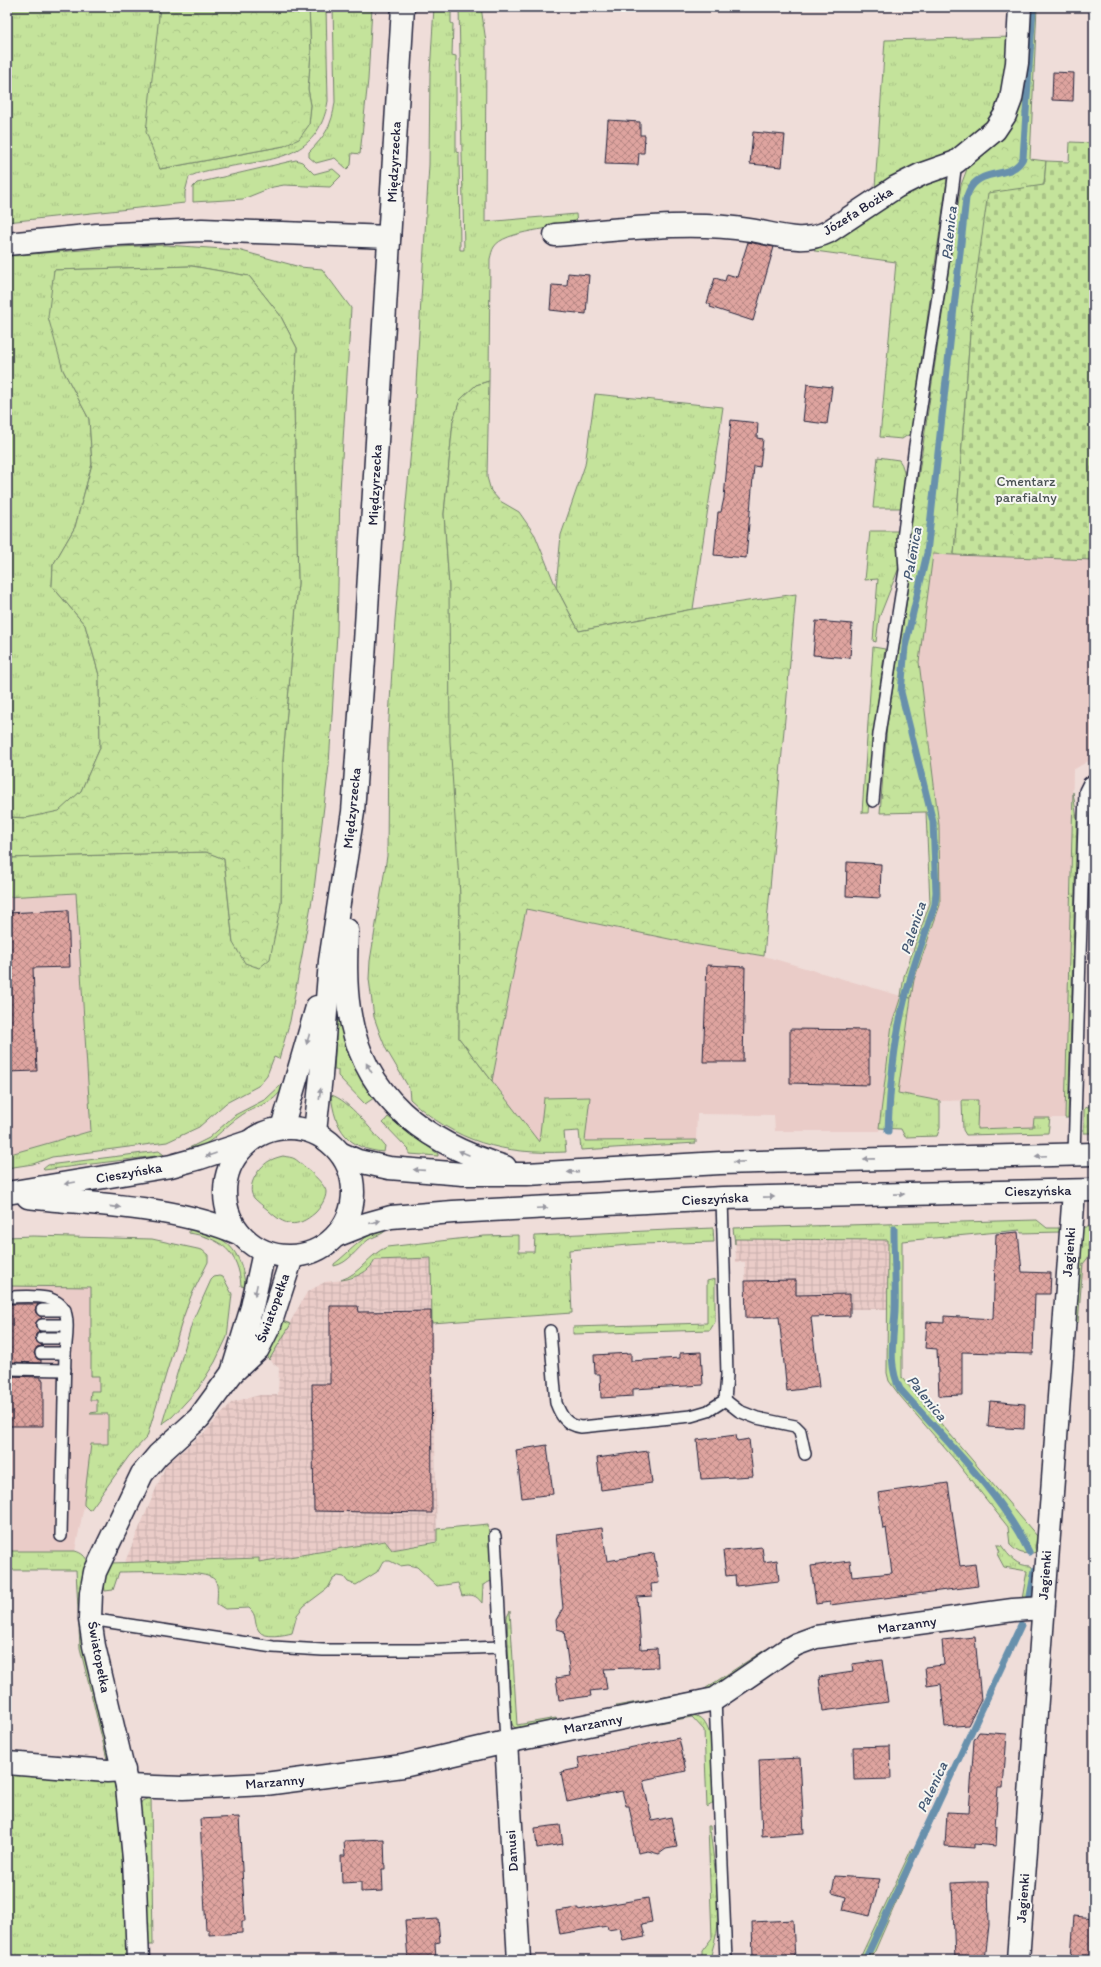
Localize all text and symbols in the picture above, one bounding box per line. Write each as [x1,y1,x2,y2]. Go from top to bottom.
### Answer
street label: Międzyrzecka [383,121,405,203]
street label: Józefa Bożka [820,182,897,239]
water label: Palenica [937,205,961,261]
street label: Międzyrzecka [364,444,386,526]
park label: Cmentarz parafialny [995,473,1057,506]
water label: Palenica [898,526,926,582]
street label: Międzyrzecka [339,767,365,849]
water label: Palenica [896,899,930,956]
one-way arrow [305,1034,311,1046]
one-way arrow [365,1062,372,1074]
one-way arrow [316,1087,323,1100]
one-way arrow [458,1150,470,1156]
one-way arrow [205,1152,217,1158]
one-way arrow [1035,1152,1047,1159]
one-way arrow [863,1156,875,1163]
street label: Cieszyńska [95,1159,164,1187]
one-way arrow [732,1159,745,1165]
one-way arrow [413,1167,425,1174]
one-way arrow [567,1168,579,1175]
one-way arrow [64,1180,76,1186]
street label: Cieszyńska [1004,1182,1072,1200]
street label: Cieszyńska [681,1189,750,1209]
one-way arrow [893,1191,906,1197]
one-way arrow [763,1194,776,1200]
one-way arrow [109,1204,121,1210]
one-way arrow [536,1205,549,1211]
one-way arrow [369,1219,381,1225]
street label: Jagienki [1059,1227,1079,1277]
street label: Światopełka [253,1271,293,1345]
one-way arrow [252,1284,258,1296]
water label: Palenica [903,1371,951,1425]
street label: Jagienki [1035,1550,1055,1600]
street label: Marzanny [876,1612,938,1638]
street label: Światopełka [84,1620,114,1694]
street label: Marzanny [562,1710,624,1738]
water label: Palenica [912,1759,952,1815]
street label: Marzanny [245,1771,306,1793]
street label: Danusi [502,1830,522,1872]
street label: Jagienki [1013,1873,1033,1923]

